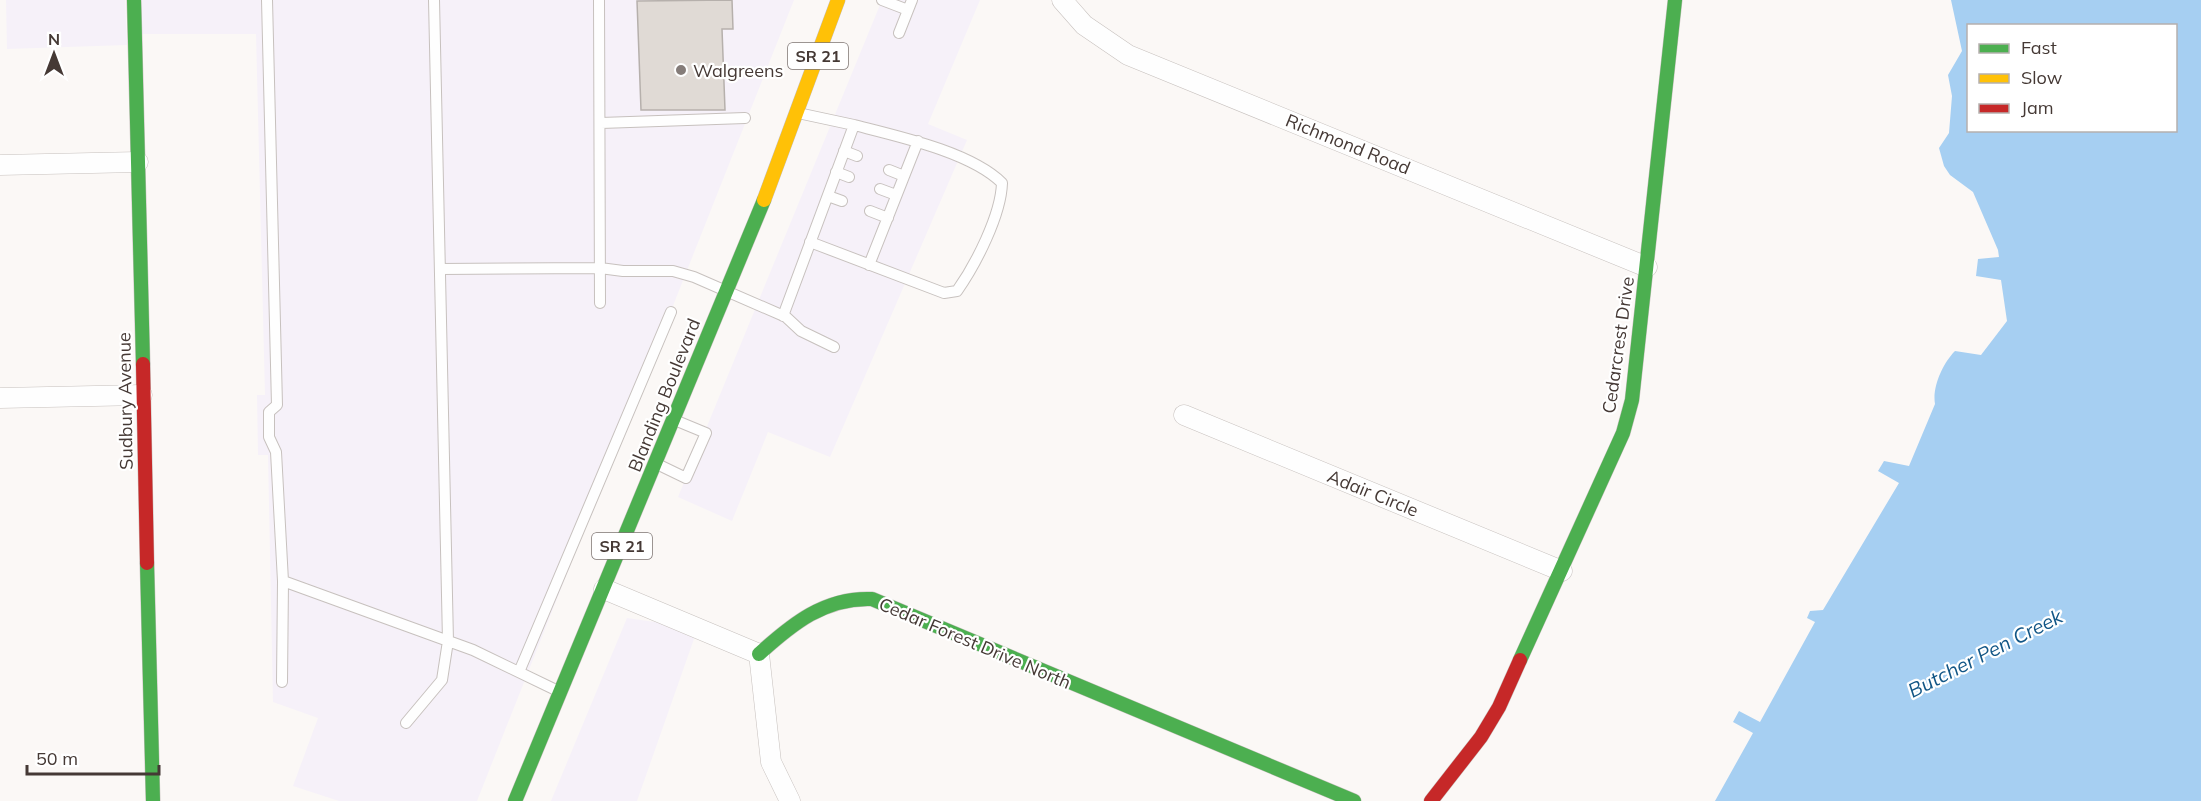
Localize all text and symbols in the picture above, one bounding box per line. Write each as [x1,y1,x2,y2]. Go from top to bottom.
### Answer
north arrow [24,24,84,84]
legend [1967,24,2177,132]
text: N [48,29,60,49]
text: Fast [2021,36,2057,59]
road number: SR 21 [788,43,848,69]
place label: Walgreens [693,59,783,82]
marker: Walgreens [674,63,688,77]
text: Slow [2021,66,2063,89]
text: Jam [2021,96,2054,119]
street label: Richmond Road [1282,109,1414,179]
street label: Cedarcrest Drive [1597,275,1639,415]
street label: Blanding Boulevard [623,315,705,475]
street label: Sudbury Avenue [112,332,138,470]
street label: Adair Circle [1324,464,1422,522]
road number: SR 21 [592,533,652,559]
street label: Cedar Forest Drive North [876,592,1074,694]
water label: Butcher Pen Creek [1903,603,2067,703]
scale bar [27,738,159,776]
text: 50 m [36,747,78,770]

